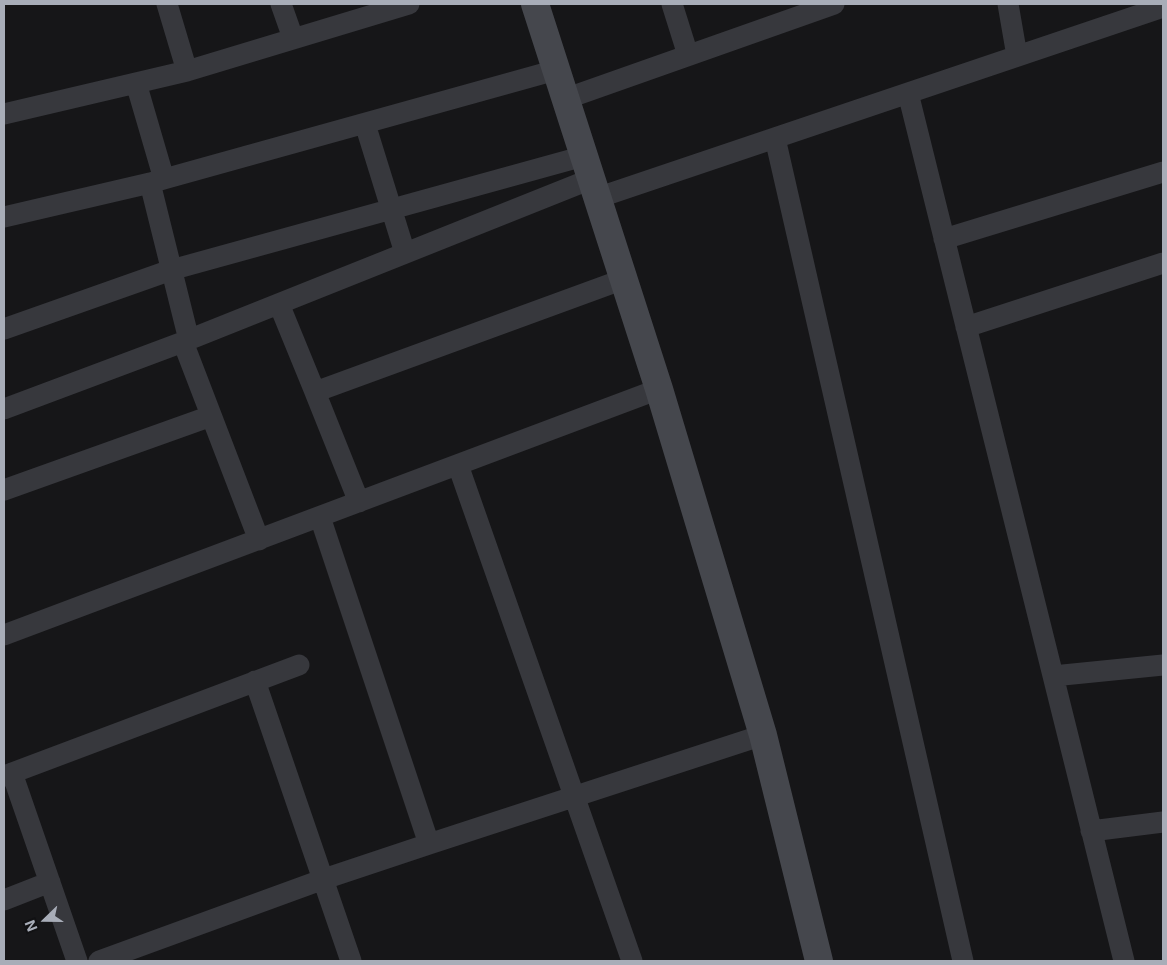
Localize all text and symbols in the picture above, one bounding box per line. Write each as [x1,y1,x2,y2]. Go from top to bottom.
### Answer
north arrow [20,895,70,945]
text: N [21,918,41,934]

